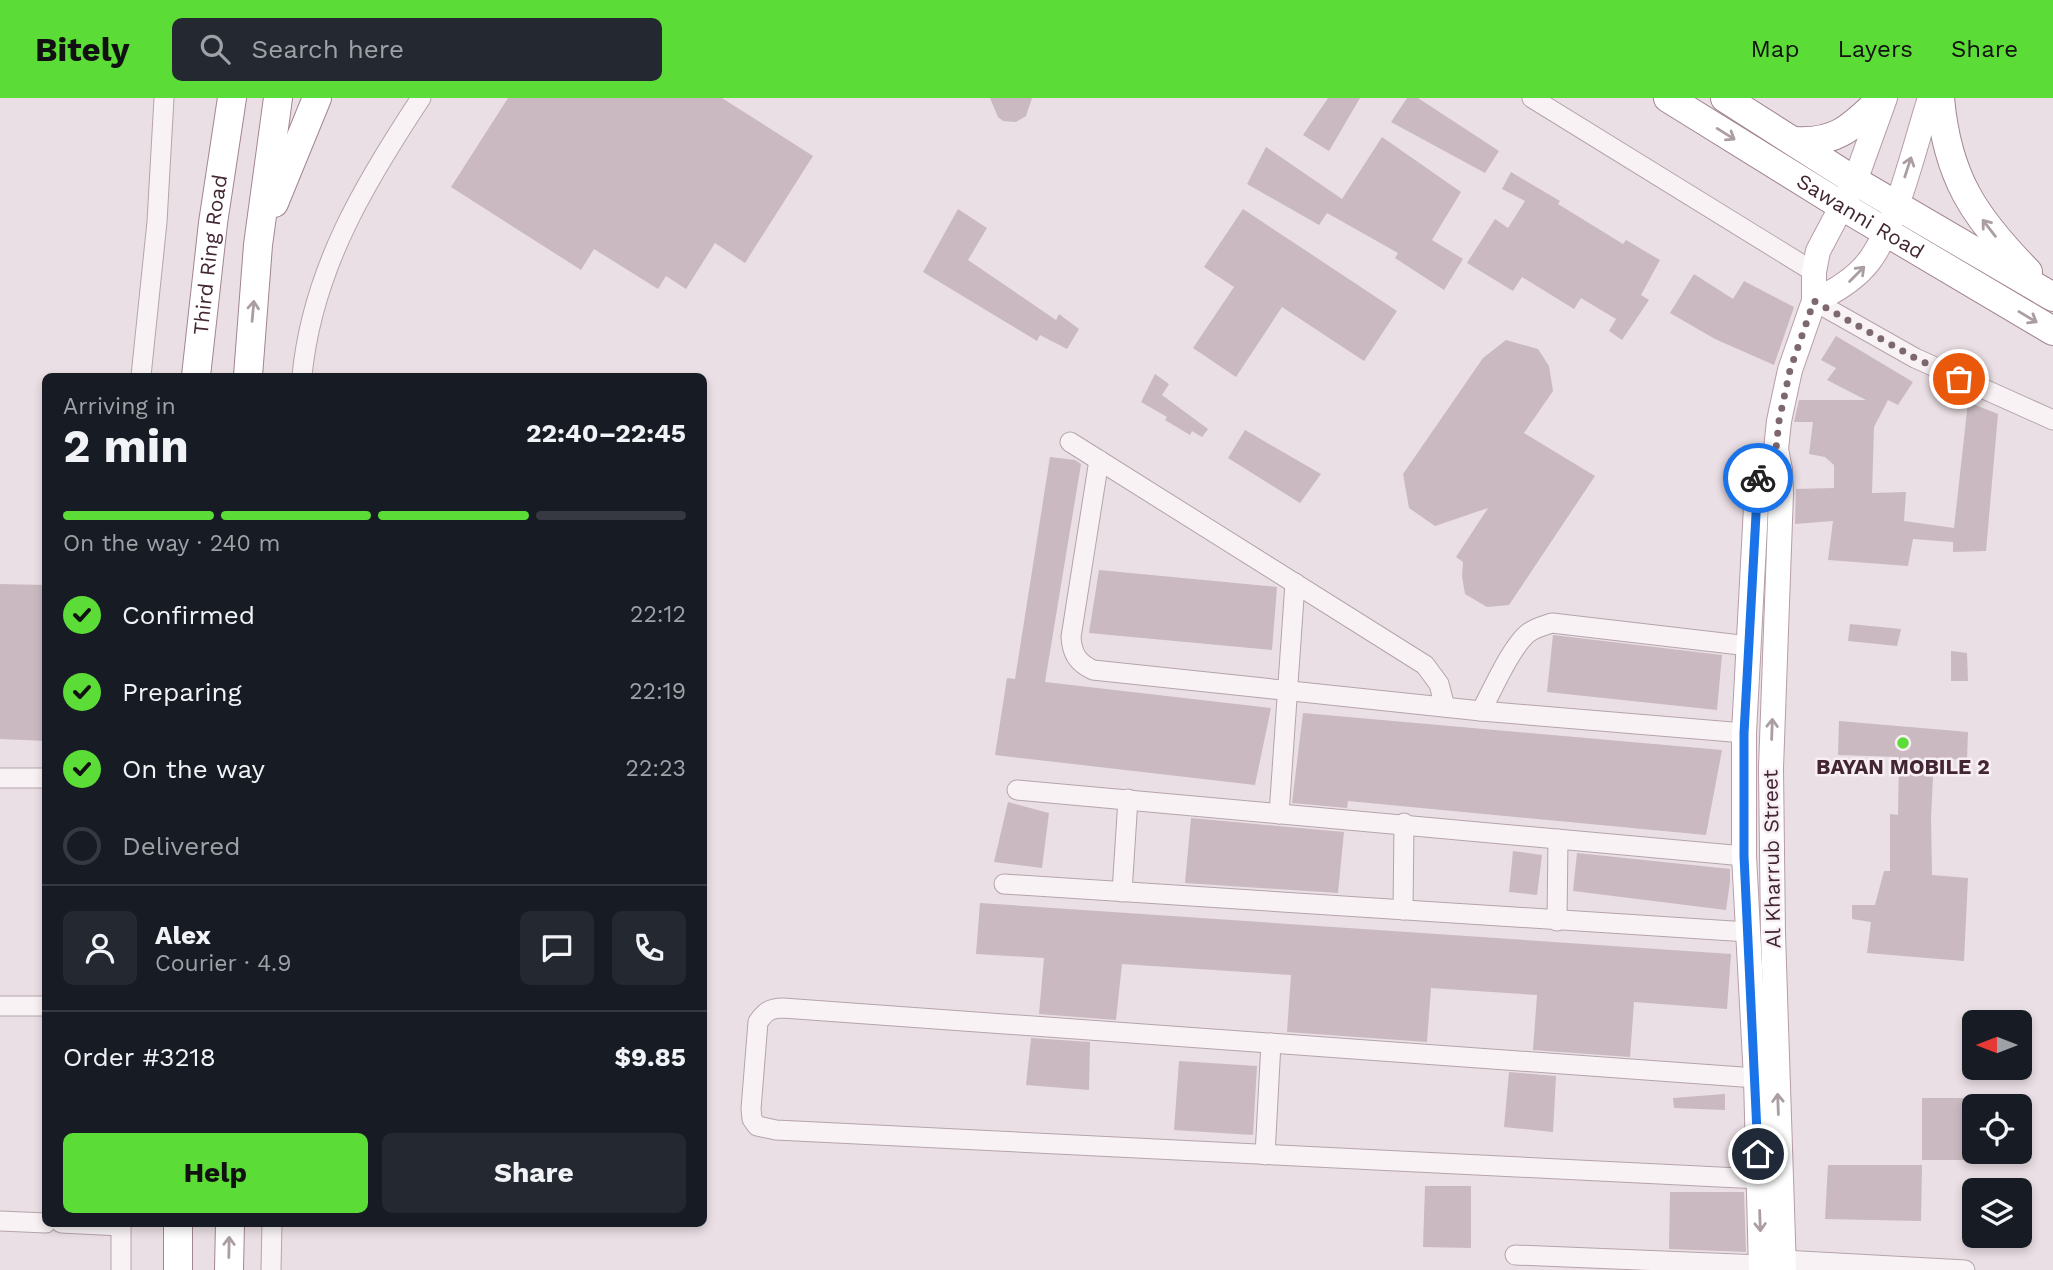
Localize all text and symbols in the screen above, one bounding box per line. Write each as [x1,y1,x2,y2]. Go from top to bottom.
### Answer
search box [172,18,662,81]
text: Bitely [35,30,130,69]
icon: search [196,30,234,68]
text: Search here [252,34,404,64]
text: Map [1751,35,1799,63]
text: Layers [1837,35,1913,63]
text: Share [1951,35,2018,63]
one-way arrow [1715,128,1735,142]
one-way arrow [1902,157,1915,179]
street label: Sawanni Road [1792,168,1929,264]
street label: Third Ring Road [188,173,232,336]
one-way arrow [1982,220,1997,238]
one-way arrow [1848,265,1865,282]
one-way arrow [247,300,260,322]
one-way arrow [2017,311,2038,324]
pin [1929,349,1989,409]
icon: bag [1940,360,1978,398]
text: Arriving in [63,393,176,420]
text: 22:40–22:45 [526,418,686,448]
text: 2 min [63,419,189,473]
courier [1723,443,1793,513]
icon: bike [1739,459,1777,497]
text: On the way · 240 m [63,530,281,557]
icon: check [63,596,101,634]
text: Confirmed [122,600,255,630]
text: 22:12 [630,601,686,628]
icon: check [63,673,101,711]
text: Preparing [122,677,242,707]
text: 22:19 [629,678,686,705]
one-way arrow [1766,718,1779,741]
marker: BAYAN MOBILE 2 [1895,735,1911,751]
icon: check [63,750,101,788]
text: On the way [122,754,265,784]
place label: BAYAN MOBILE 2 [1816,754,1990,779]
text: 22:23 [626,755,686,782]
street label: Al Kharrub Street [1757,769,1786,949]
text: Delivered [122,831,241,861]
button: person [63,911,137,985]
button: chat [520,911,594,985]
button: phone [612,911,686,985]
text: Alex [155,920,211,950]
text: Courier · 4.9 [155,950,291,977]
north arrow [1962,1010,2032,1080]
map controls [1962,1010,2032,1248]
text: Order #3218 [63,1042,216,1072]
text: $9.85 [614,1042,686,1072]
one-way arrow [1772,1093,1785,1116]
button: locate [1962,1094,2032,1164]
pin [1728,1124,1788,1184]
button: Help [63,1133,368,1213]
button: Share [382,1133,686,1213]
icon: home [1739,1135,1777,1173]
button: layers [1962,1178,2032,1248]
one-way arrow [1753,1209,1766,1232]
one-way arrow [223,1235,236,1258]

